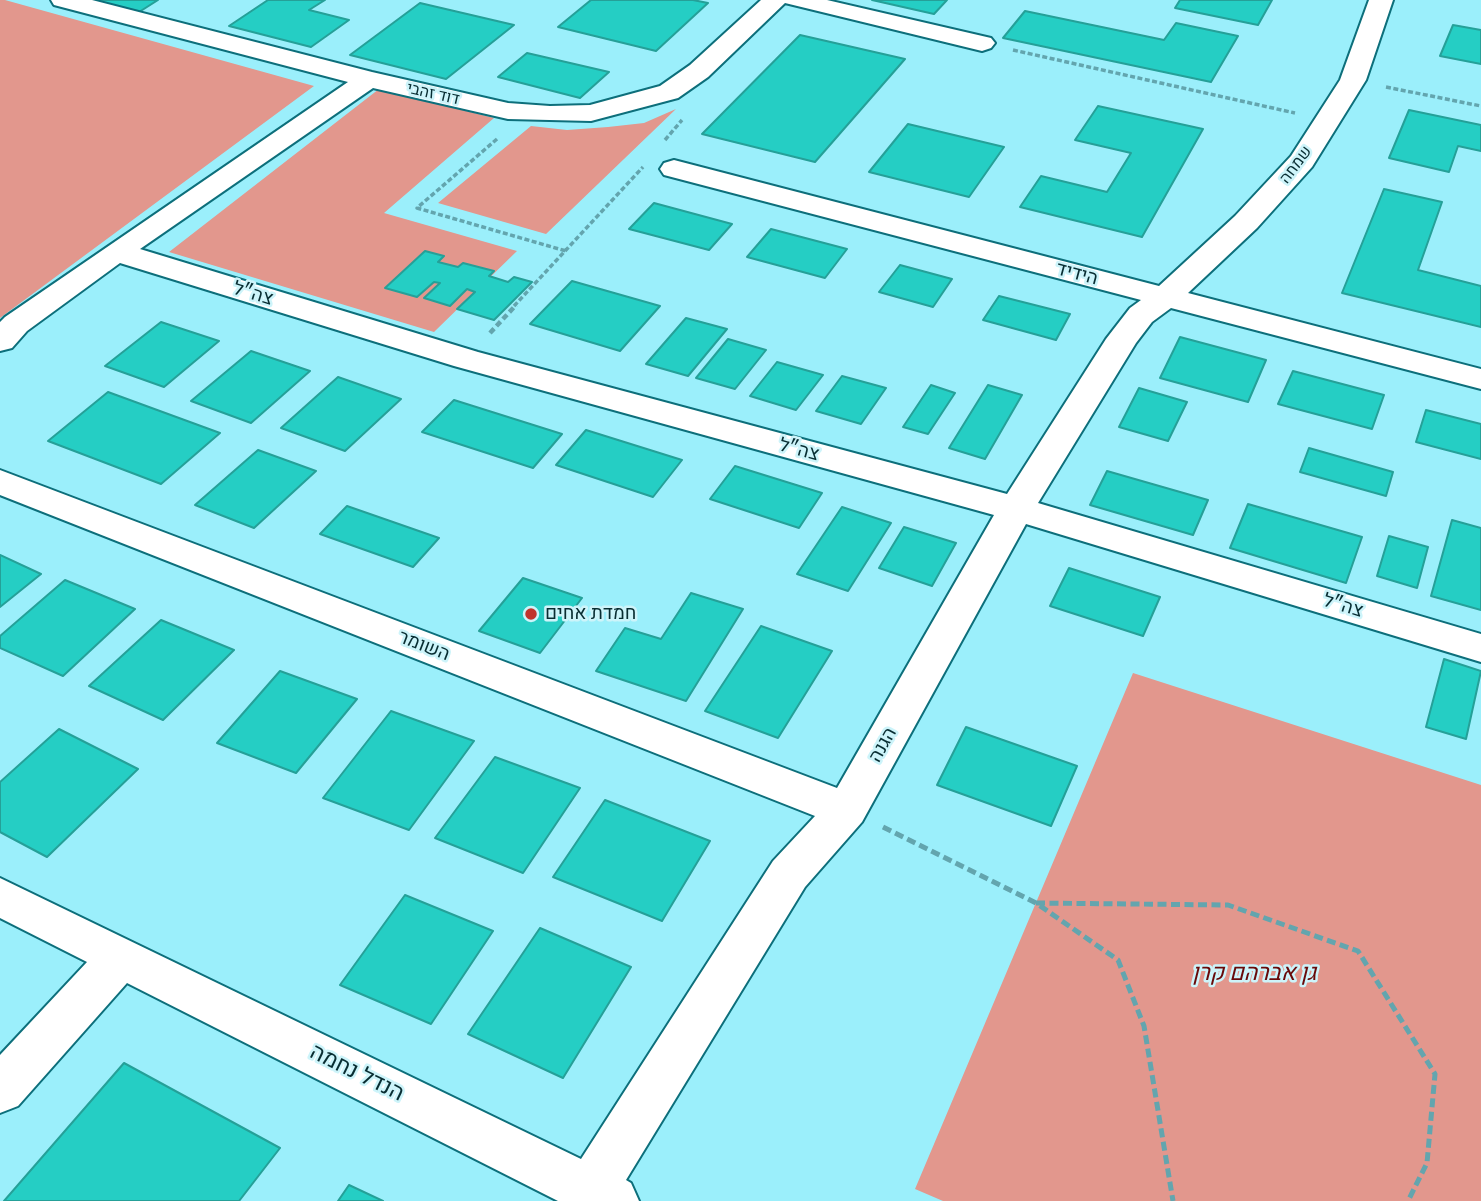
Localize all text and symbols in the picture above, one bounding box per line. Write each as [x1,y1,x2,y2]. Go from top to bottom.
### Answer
street label: דוד זהבי [405,79,461,109]
street label: שמחה [1276,142,1316,188]
street label: הידיד [1054,257,1100,291]
street label: צה"ל [230,277,276,311]
street label: צה"ל [776,434,822,466]
street label: צה"ל [1320,589,1366,623]
place label: חמדת אחים [545,603,636,625]
marker: חמדת אחים [523,606,539,622]
street label: השומר [395,626,453,666]
street label: הגנה [864,723,902,767]
park label: גן אברהם קרן [1192,959,1316,987]
street label: הנדל נחמה [305,1038,409,1108]

